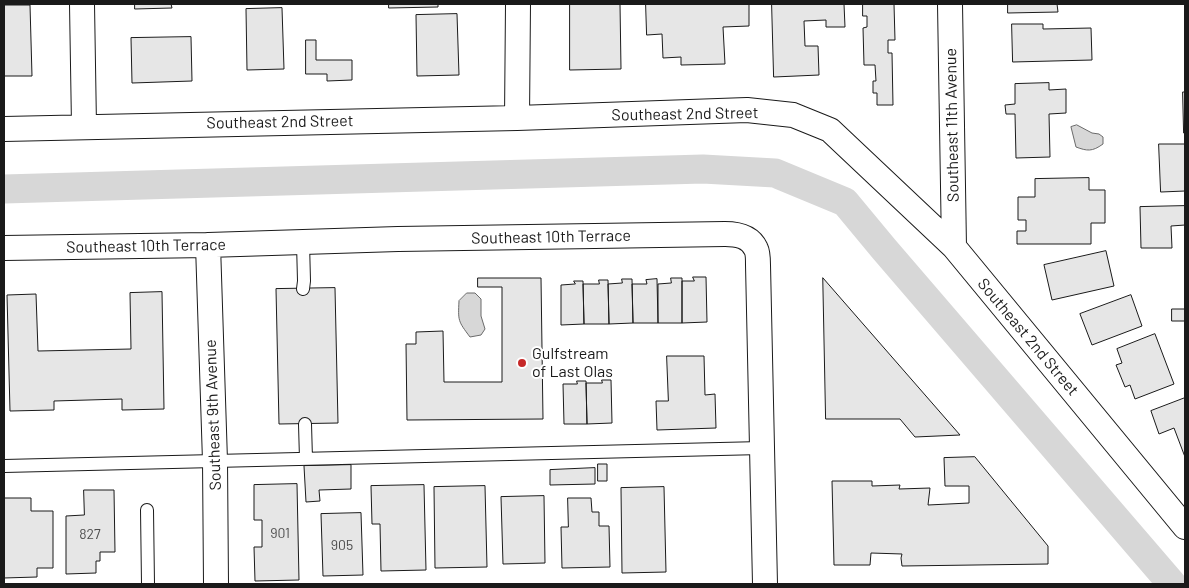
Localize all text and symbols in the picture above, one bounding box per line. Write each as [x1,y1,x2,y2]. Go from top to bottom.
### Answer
street label: Southeast 11th Avenue [941,48,963,202]
street label: Southeast 2nd Street [611,103,759,125]
street label: Southeast 2nd Street [206,111,354,133]
street label: Southeast 10th Terrace [471,226,631,248]
street label: Southeast 10th Terrace [66,235,226,257]
street label: Southeast 2nd Street [973,275,1083,399]
street label: Southeast 9th Avenue [201,339,225,491]
place label: Gulfstream of Last Olas [532,344,613,382]
marker: Gulfstream of Last Olas [516,357,528,369]
house number: 901 [270,525,290,541]
house number: 827 [79,526,101,542]
house number: 905 [331,537,353,553]

